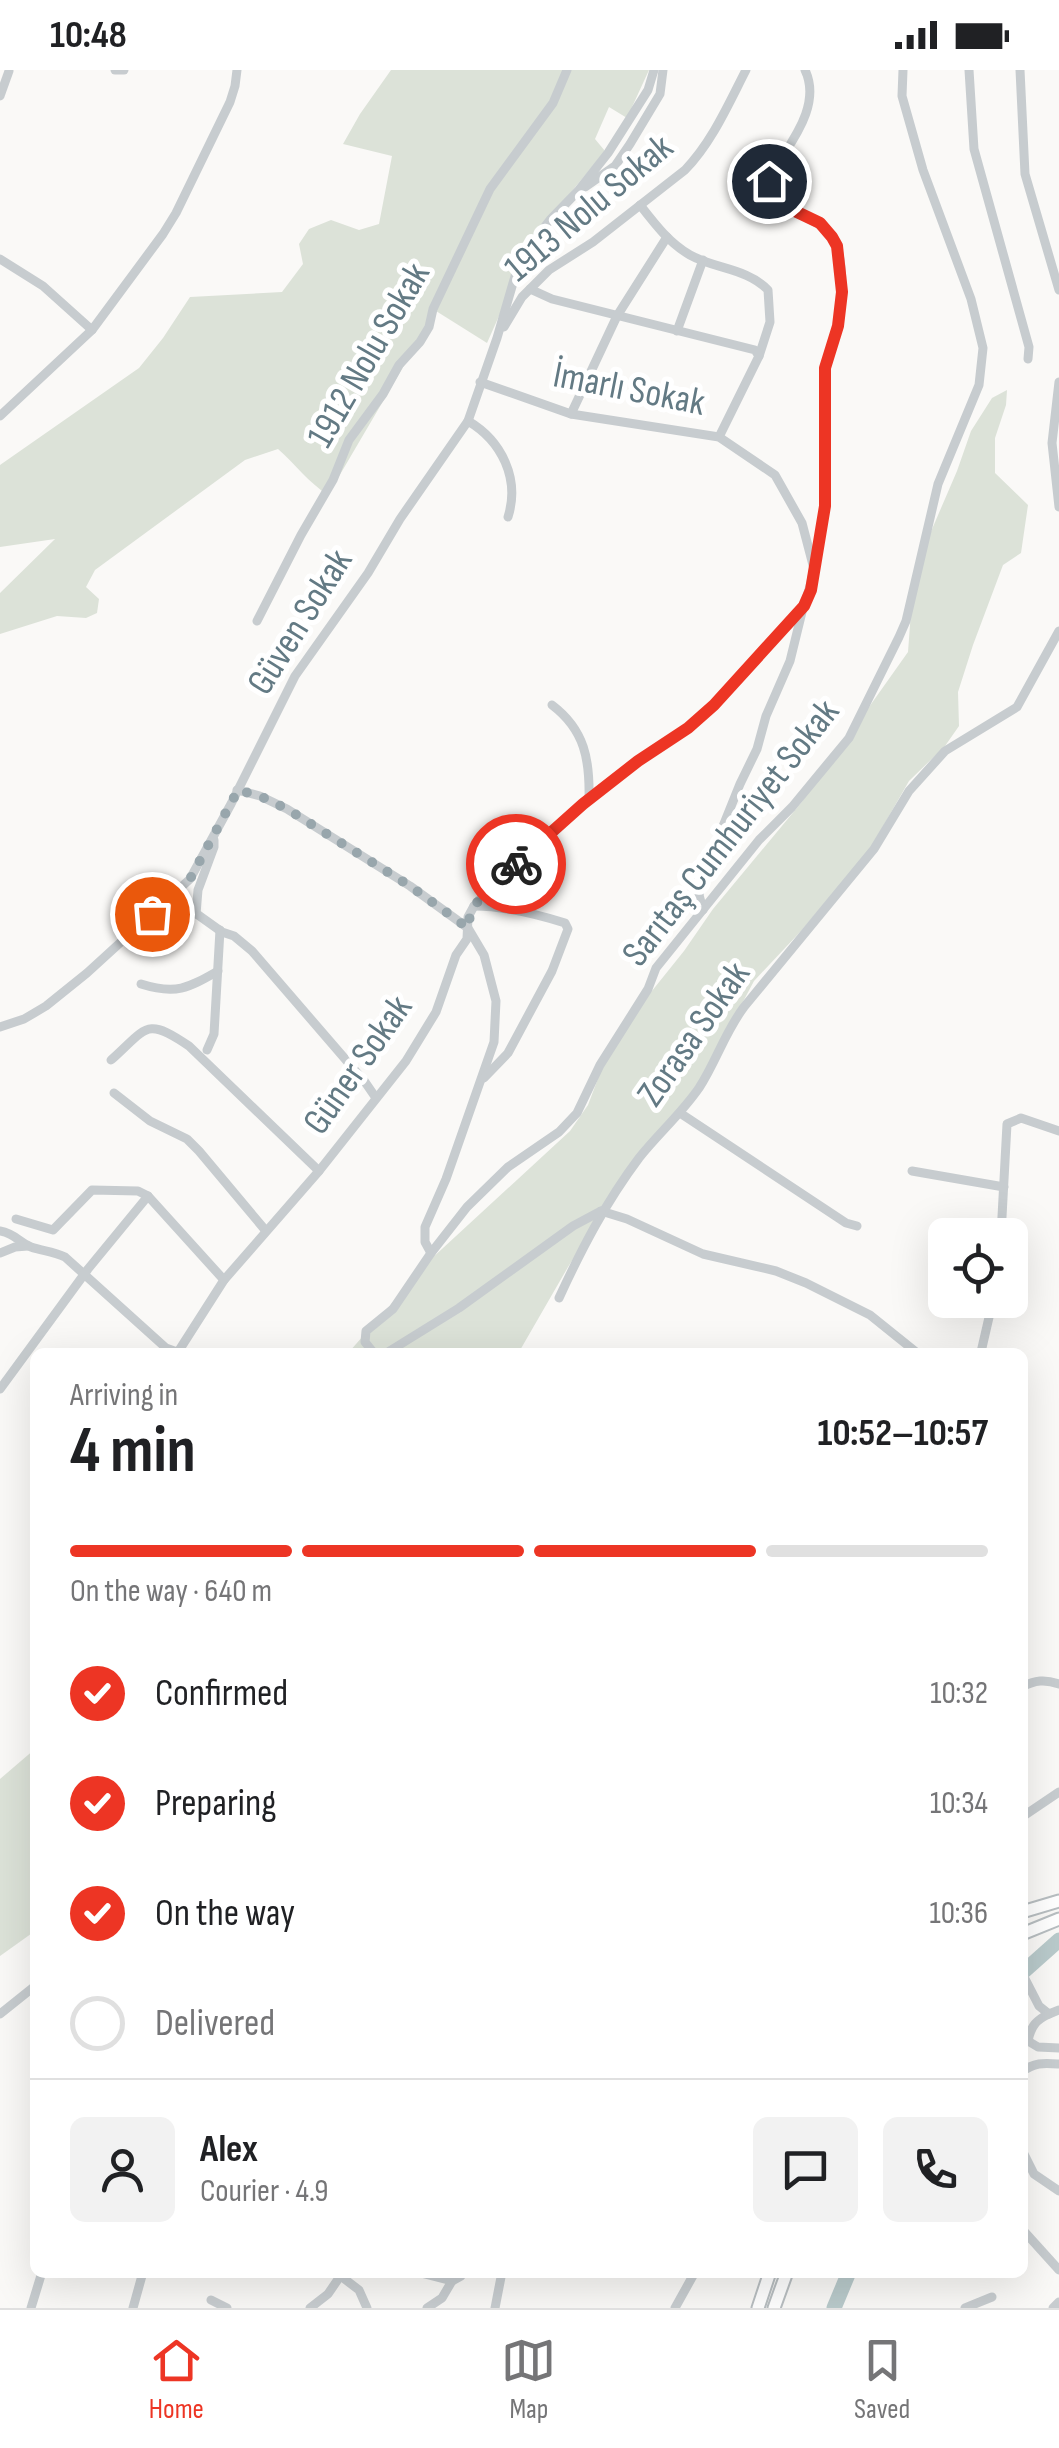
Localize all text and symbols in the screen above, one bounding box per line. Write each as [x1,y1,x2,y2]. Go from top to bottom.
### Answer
text: 10:48 [50,13,127,58]
street label: 1913 Nolu Sokak [496,124,682,291]
pin [727,139,812,224]
icon: home [742,154,797,209]
street label: 1912 Nolu Sokak [298,254,440,455]
street label: İmarlı Sokak [549,352,709,426]
street label: Güven Sokak [238,541,362,703]
street label: Sarıtaş Cumhuriyet Sokak [613,690,849,975]
courier [466,814,566,914]
icon: bike [489,837,544,892]
pin [110,872,195,957]
icon: bag [125,887,180,942]
street label: Zorasa Sokak [628,953,760,1115]
street label: Güner Sokak [294,987,422,1143]
map controls [928,1218,1028,1318]
button: locate [928,1218,1028,1318]
text: Arriving in [70,1376,178,1415]
text: 10:52–10:57 [818,1411,988,1456]
text: 4 min [70,1413,196,1491]
text: On the way · 640 m [70,1572,272,1611]
icon: check [70,1666,125,1721]
text: Confirmed [155,1671,288,1716]
text: 10:32 [930,1674,988,1713]
icon: check [70,1776,125,1831]
text: Preparing [155,1781,276,1826]
text: 10:34 [930,1784,988,1823]
icon: check [70,1886,125,1941]
text: On the way [155,1891,295,1936]
text: 10:36 [929,1894,988,1933]
text: Delivered [155,2001,275,2046]
button: person [70,2117,175,2222]
button: chat [753,2117,858,2222]
button: phone [883,2117,988,2222]
text: Alex [200,2127,258,2172]
text: Courier · 4.9 [200,2172,328,2211]
tab: Home [149,2333,204,2426]
tab: Map [501,2333,556,2426]
tab: Saved [854,2333,910,2426]

